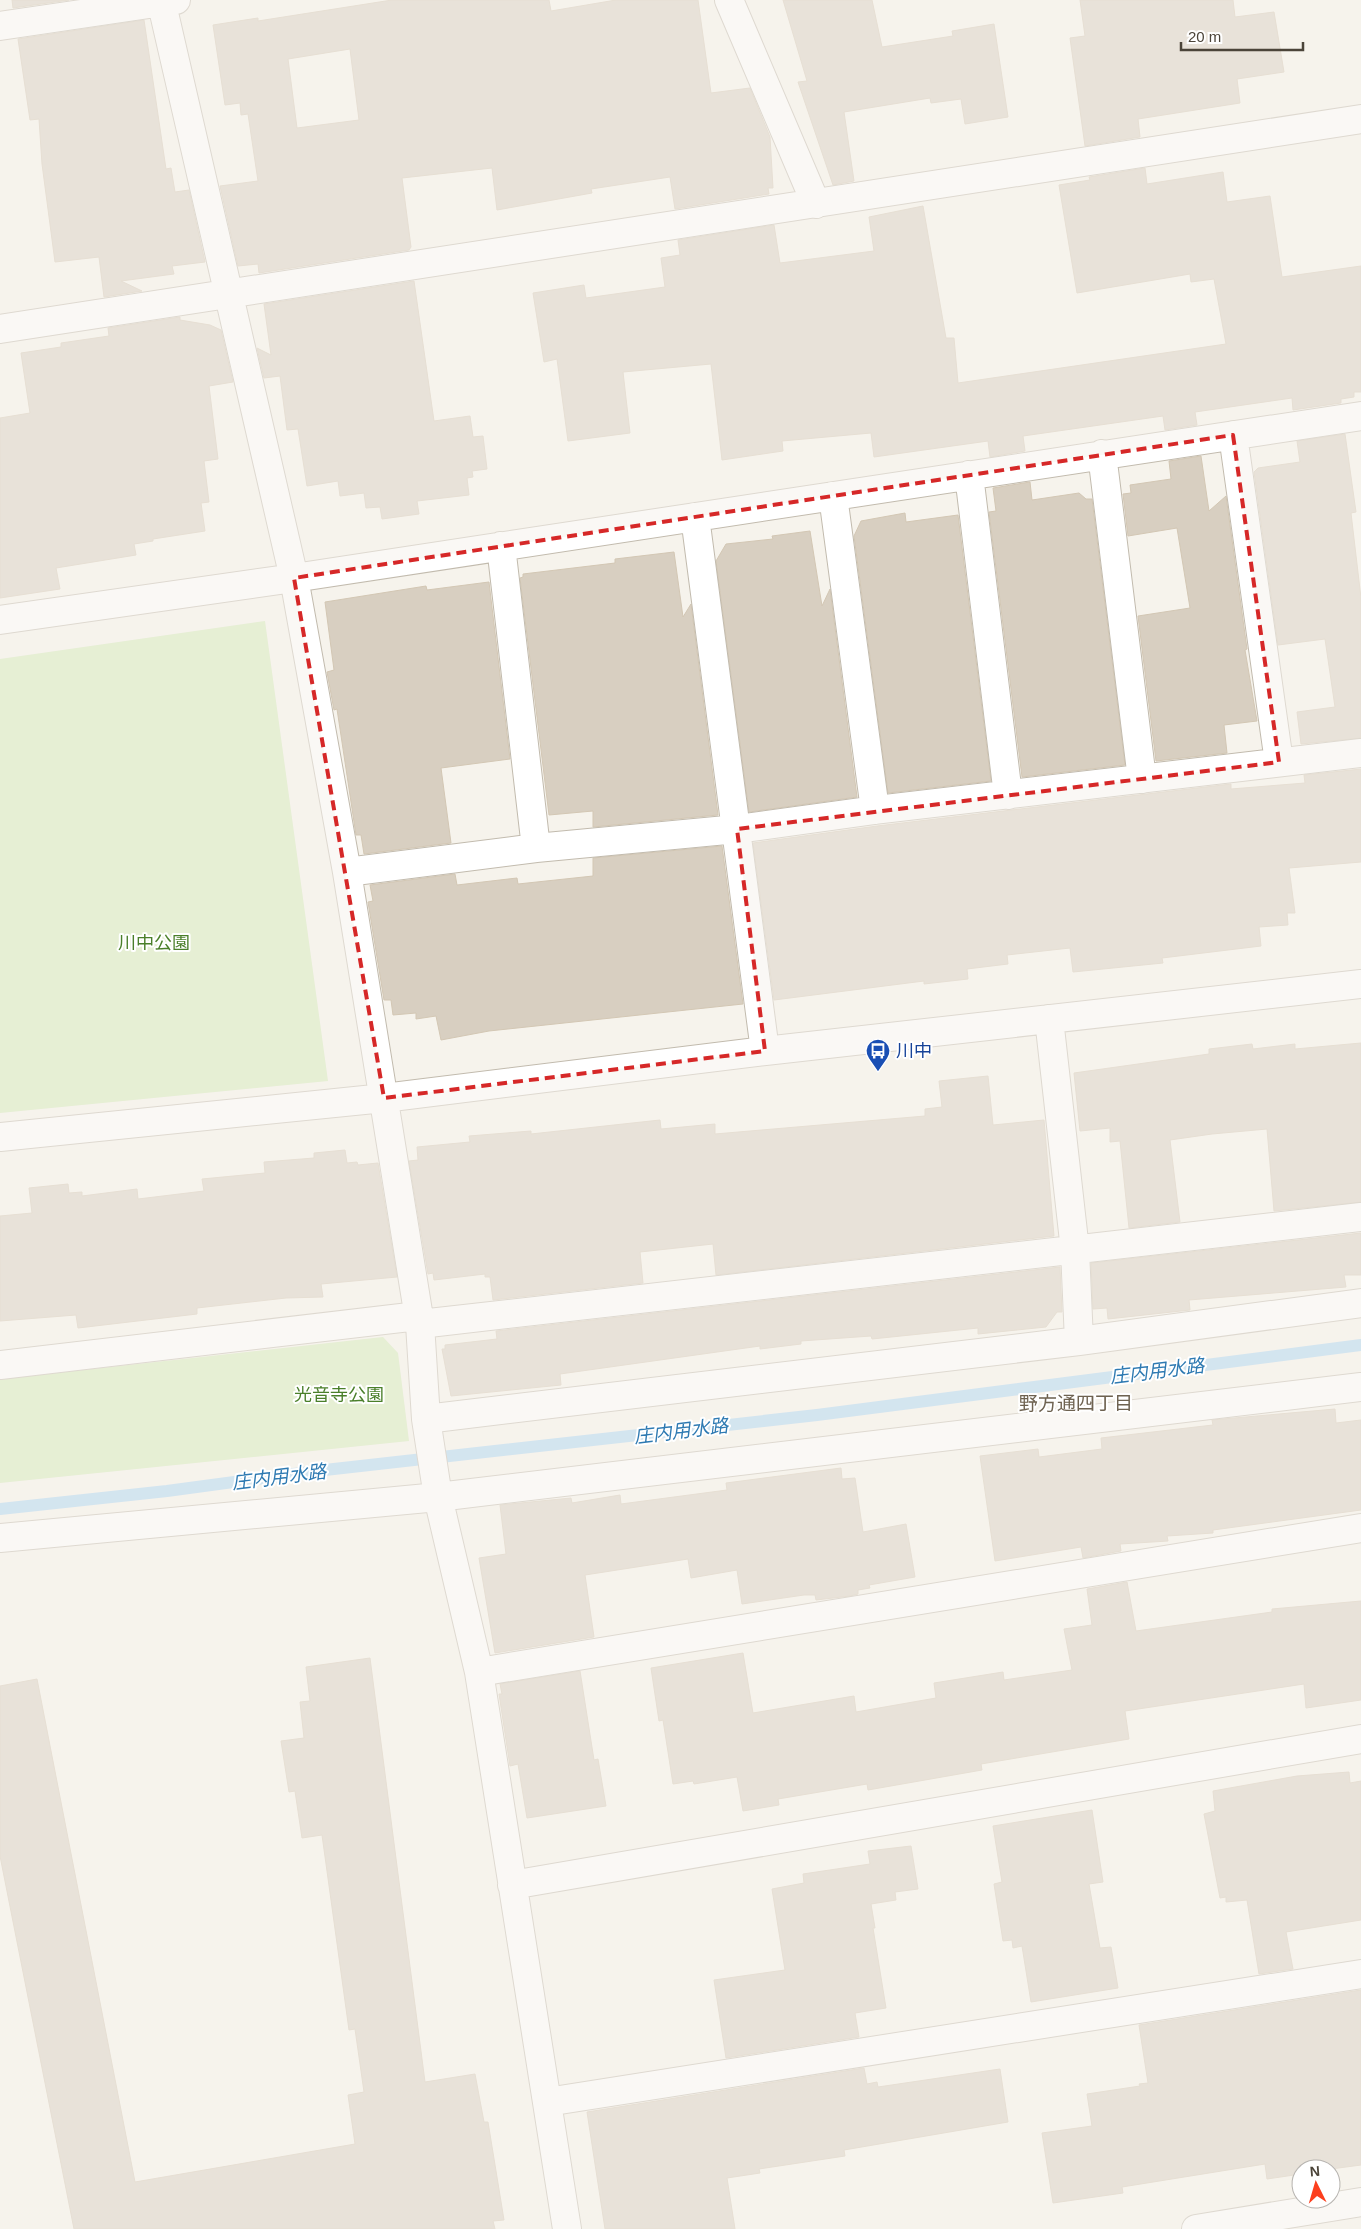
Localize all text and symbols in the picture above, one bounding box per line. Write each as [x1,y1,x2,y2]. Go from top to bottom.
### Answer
scale bar [1181,20,1304,52]
text: 20 m [1188,28,1221,45]
park label: 川中公園 [118,933,190,953]
bus stop icon: 川中 [865,1038,891,1072]
place label: 川中 [896,1041,932,1061]
water label: 庄内用水路 [1109,1355,1207,1387]
park label: 光音寺公園 [294,1385,384,1405]
district label: 野方通四丁目 [1019,1393,1133,1414]
water label: 庄内用水路 [633,1415,731,1447]
water label: 庄内用水路 [231,1461,329,1493]
north arrow [1291,2159,1341,2209]
text: N [1309,2163,1321,2179]

